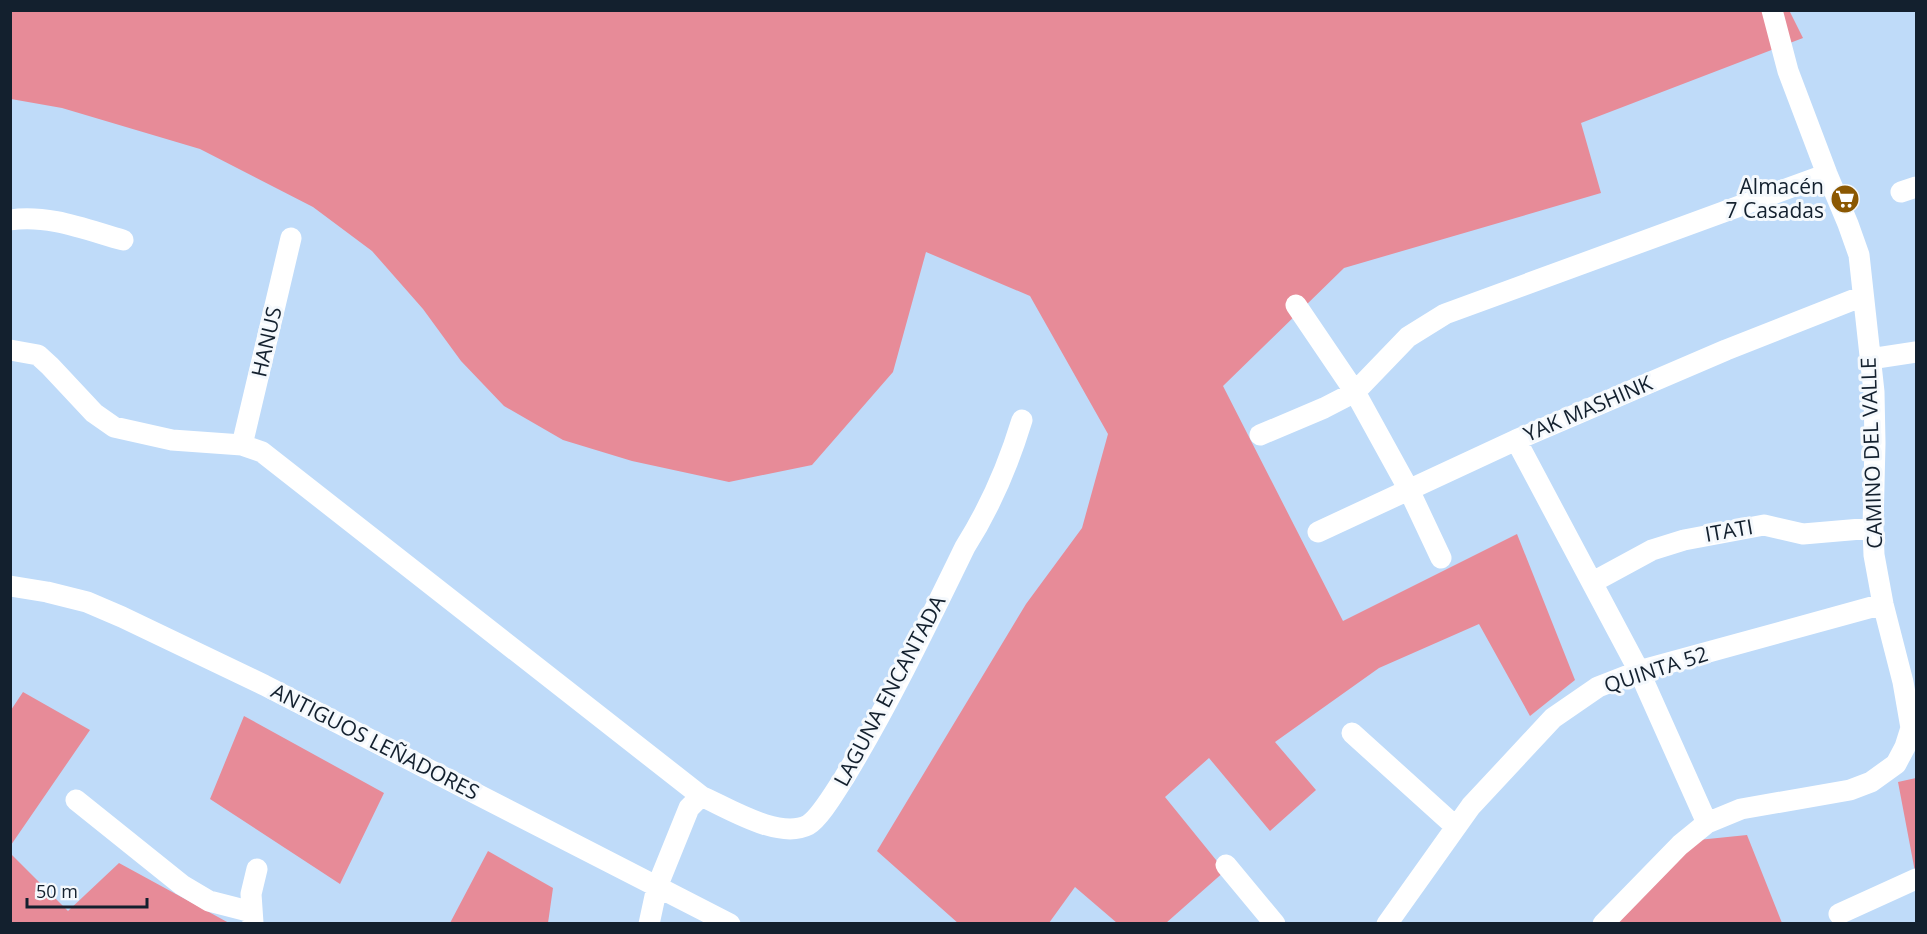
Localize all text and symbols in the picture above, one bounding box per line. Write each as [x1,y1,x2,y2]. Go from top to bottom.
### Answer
place label: Almacén 7 Casadas [1725,172,1824,224]
supermarket icon: Almacén 7 Casadas [1829,183,1861,215]
street label: HANUS [244,304,288,380]
street label: CAMINO DEL VALLE [1854,357,1888,549]
street label: YAK MASHINK [1519,368,1656,448]
street label: ITATI [1703,512,1755,548]
street label: LAGUNA ENCANTADA [827,590,952,791]
street label: QUINTA 52 [1600,639,1711,699]
street label: ANTIGUOS LEÑADORES [267,676,484,806]
scale bar [27,871,147,909]
text: 50 m [36,879,78,903]

